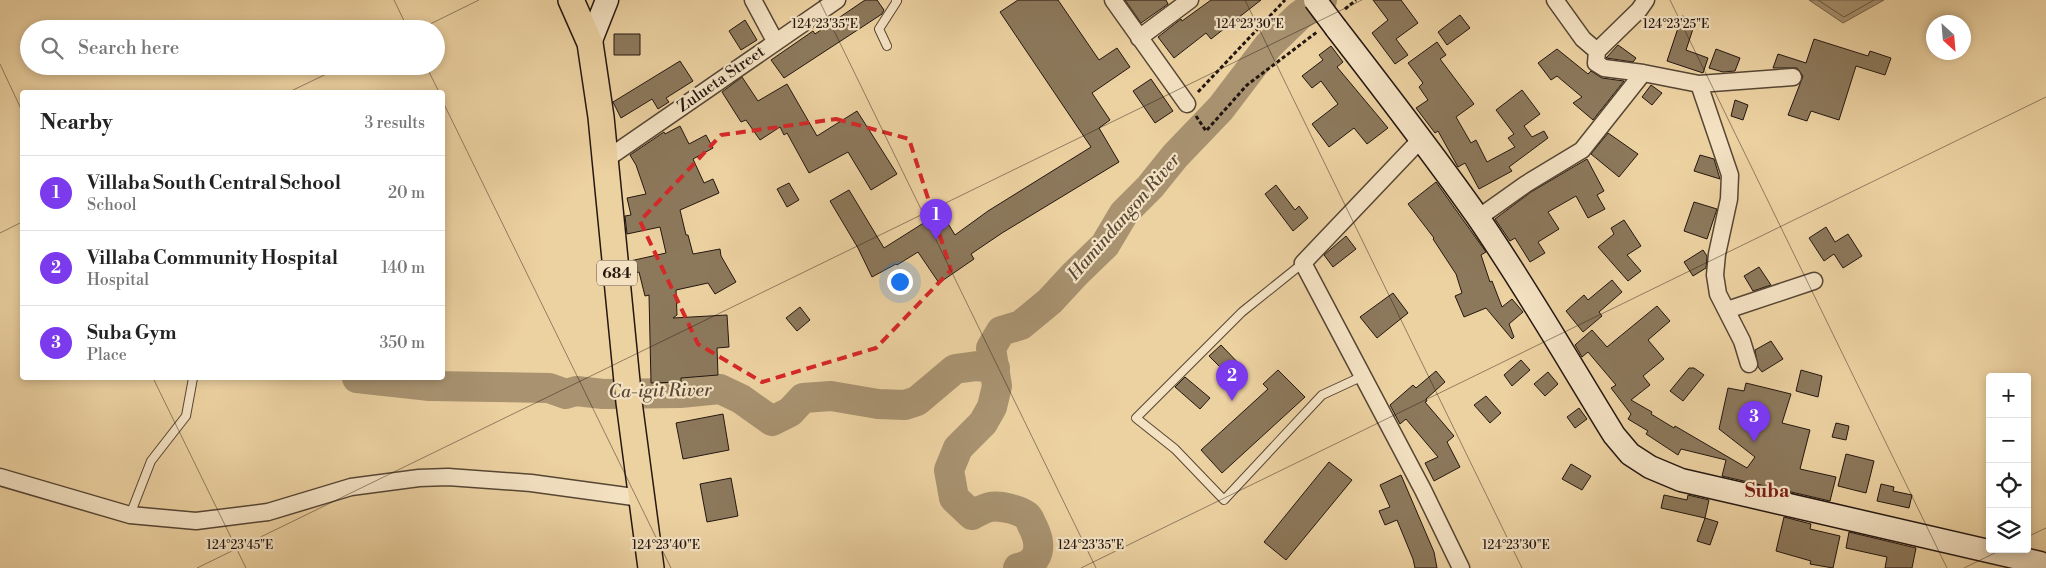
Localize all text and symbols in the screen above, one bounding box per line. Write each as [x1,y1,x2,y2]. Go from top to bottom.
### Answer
north arrow [1926,15,1971,60]
text: 124°23'35"E [792,17,858,32]
text: 124°23'30"E [1216,17,1284,32]
text: 124°23'25"E [1643,17,1709,32]
search box [20,20,445,75]
icon: search [38,34,66,62]
text: Search here [78,36,179,60]
street label: Zulueta Street [673,41,769,117]
text: Nearby [40,110,113,136]
text: 3 results [364,113,425,133]
water label: Hamindangon River [1062,149,1186,286]
text: Villaba South Central School [87,171,341,195]
text: 1 [52,183,60,203]
text: 20 m [388,183,425,203]
text: School [87,195,136,215]
pin: 1 [920,199,952,240]
text: Villaba Community Hospital [87,246,338,270]
text: 2 [51,258,61,278]
text: 140 m [381,258,425,278]
road number: 684 [597,260,637,286]
your location [887,269,913,295]
text: Hospital [87,270,149,290]
text: Suba Gym [87,321,177,345]
text: 3 [51,333,61,353]
text: 350 m [379,333,425,353]
text: Place [87,345,127,365]
pin: 2 [1216,360,1248,401]
map controls [1986,373,2031,553]
button: + [1986,373,2031,418]
water label: Ca-igit River [608,379,712,403]
pin: 3 [1738,401,1770,442]
button: − [1986,418,2031,463]
button: locate [1986,463,2031,508]
district label: Suba [1745,479,1790,503]
button: layers [1986,508,2031,553]
text: 124°23'45"E [207,538,273,553]
text: 124°23'40"E [632,538,700,553]
text: 124°23'35"E [1058,538,1124,553]
text: 124°23'30"E [1482,538,1550,553]

